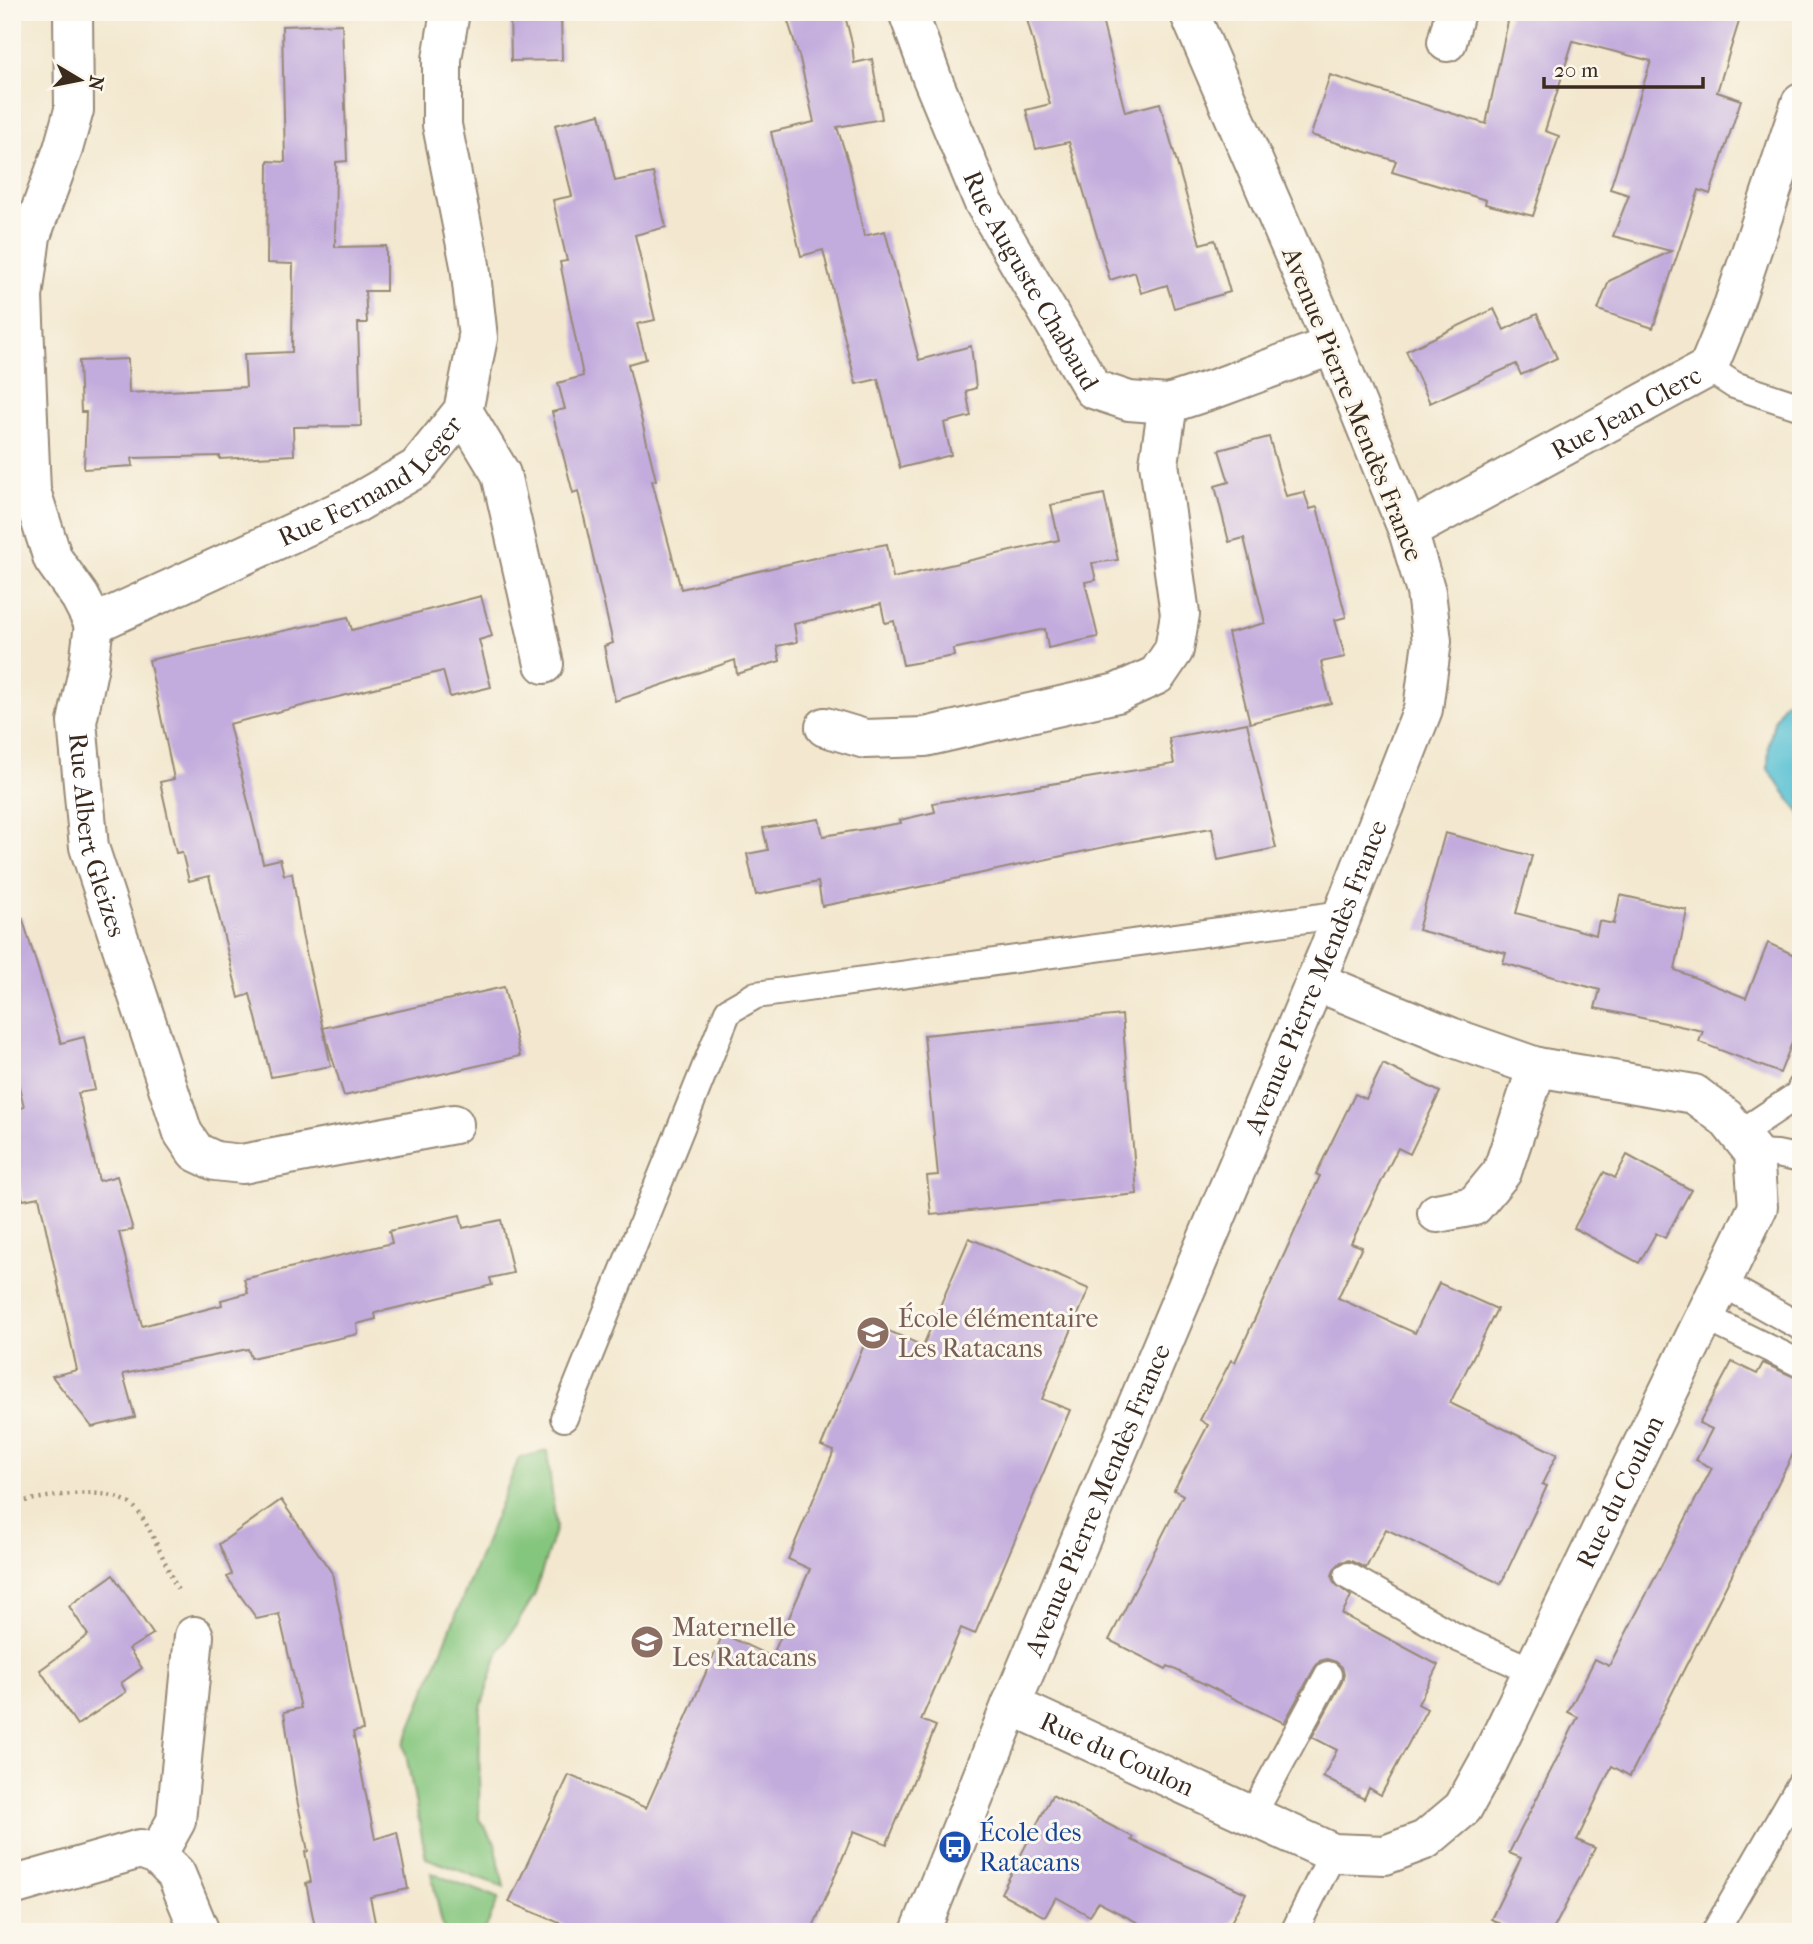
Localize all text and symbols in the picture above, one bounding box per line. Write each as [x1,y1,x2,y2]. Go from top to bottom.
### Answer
north arrow [46,46,116,116]
scale bar [1544,46,1703,90]
text: 20 m [1554,58,1599,82]
text: N [84,74,108,92]
street label: Rue Auguste Chabaud [956,166,1106,397]
street label: Avenue Pierre Mendès France [1275,242,1430,566]
street label: Rue Jean Clerc [1546,360,1707,466]
street label: Rue Fernand Leger [273,410,469,553]
street label: Rue Albert Gleizes [62,732,132,941]
street label: Avenue Pierre Mendès France [1238,816,1394,1139]
place label: École élémentaire Les Ratacans [898,1302,1098,1364]
school or university icon: École élémentaire Les Ratacans [854,1314,892,1352]
street label: Avenue Pierre Mendès France [1018,1339,1177,1662]
street label: Rue du Coulon [1570,1410,1670,1573]
place label: Maternelle Les Ratacans [672,1612,817,1673]
school or university icon: Maternelle Les Ratacans [628,1623,666,1661]
street label: Rue du Coulon [1035,1706,1199,1803]
place label: École des Ratacans [979,1816,1081,1878]
bus stop icon: École des Ratacans [936,1828,974,1866]

